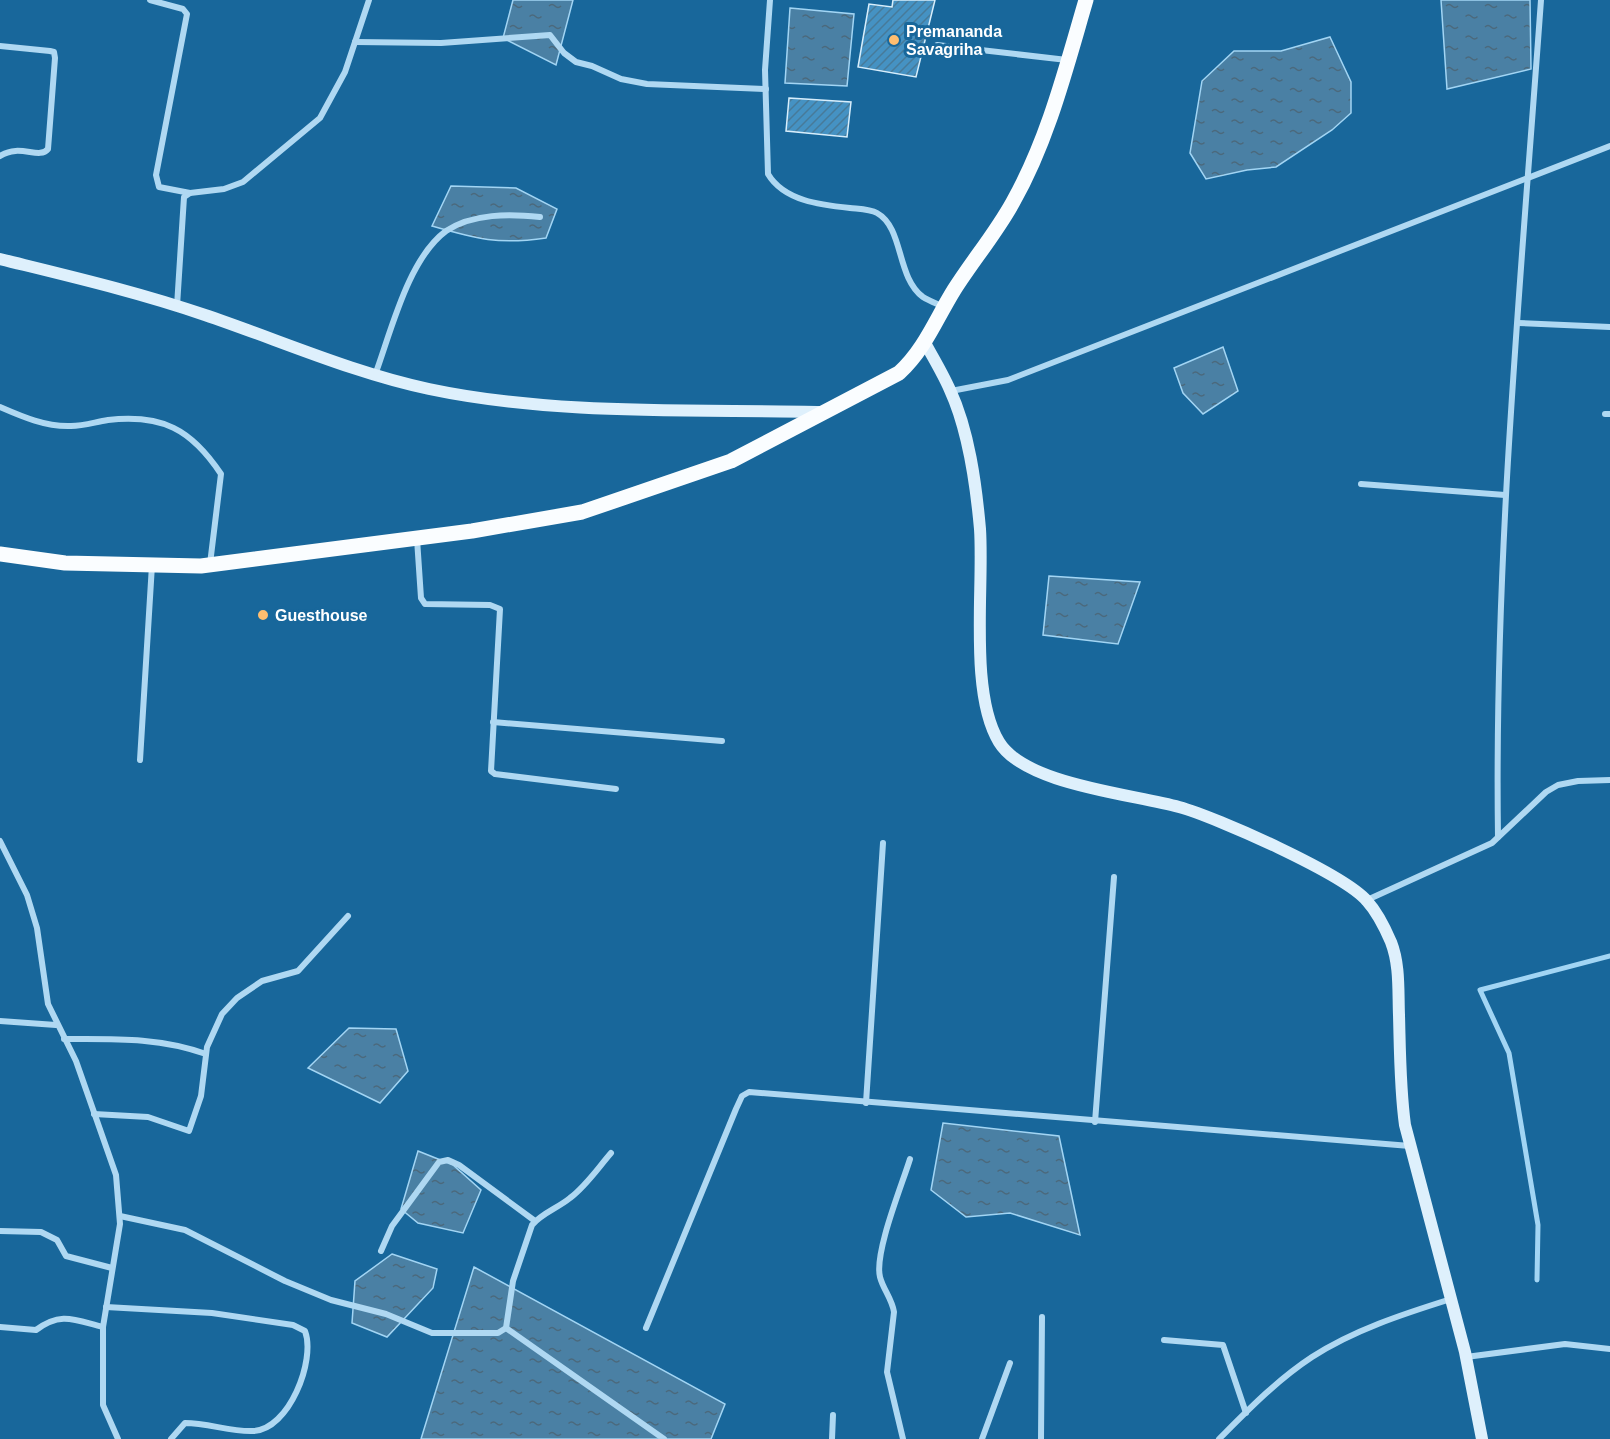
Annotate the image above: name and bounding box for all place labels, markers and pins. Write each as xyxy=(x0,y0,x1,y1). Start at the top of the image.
place label: Premananda Savagriha xyxy=(906,23,1002,58)
marker: Premananda Savagriha xyxy=(887,33,901,47)
place label: Guesthouse xyxy=(275,607,368,624)
marker: Guesthouse xyxy=(256,608,270,622)

